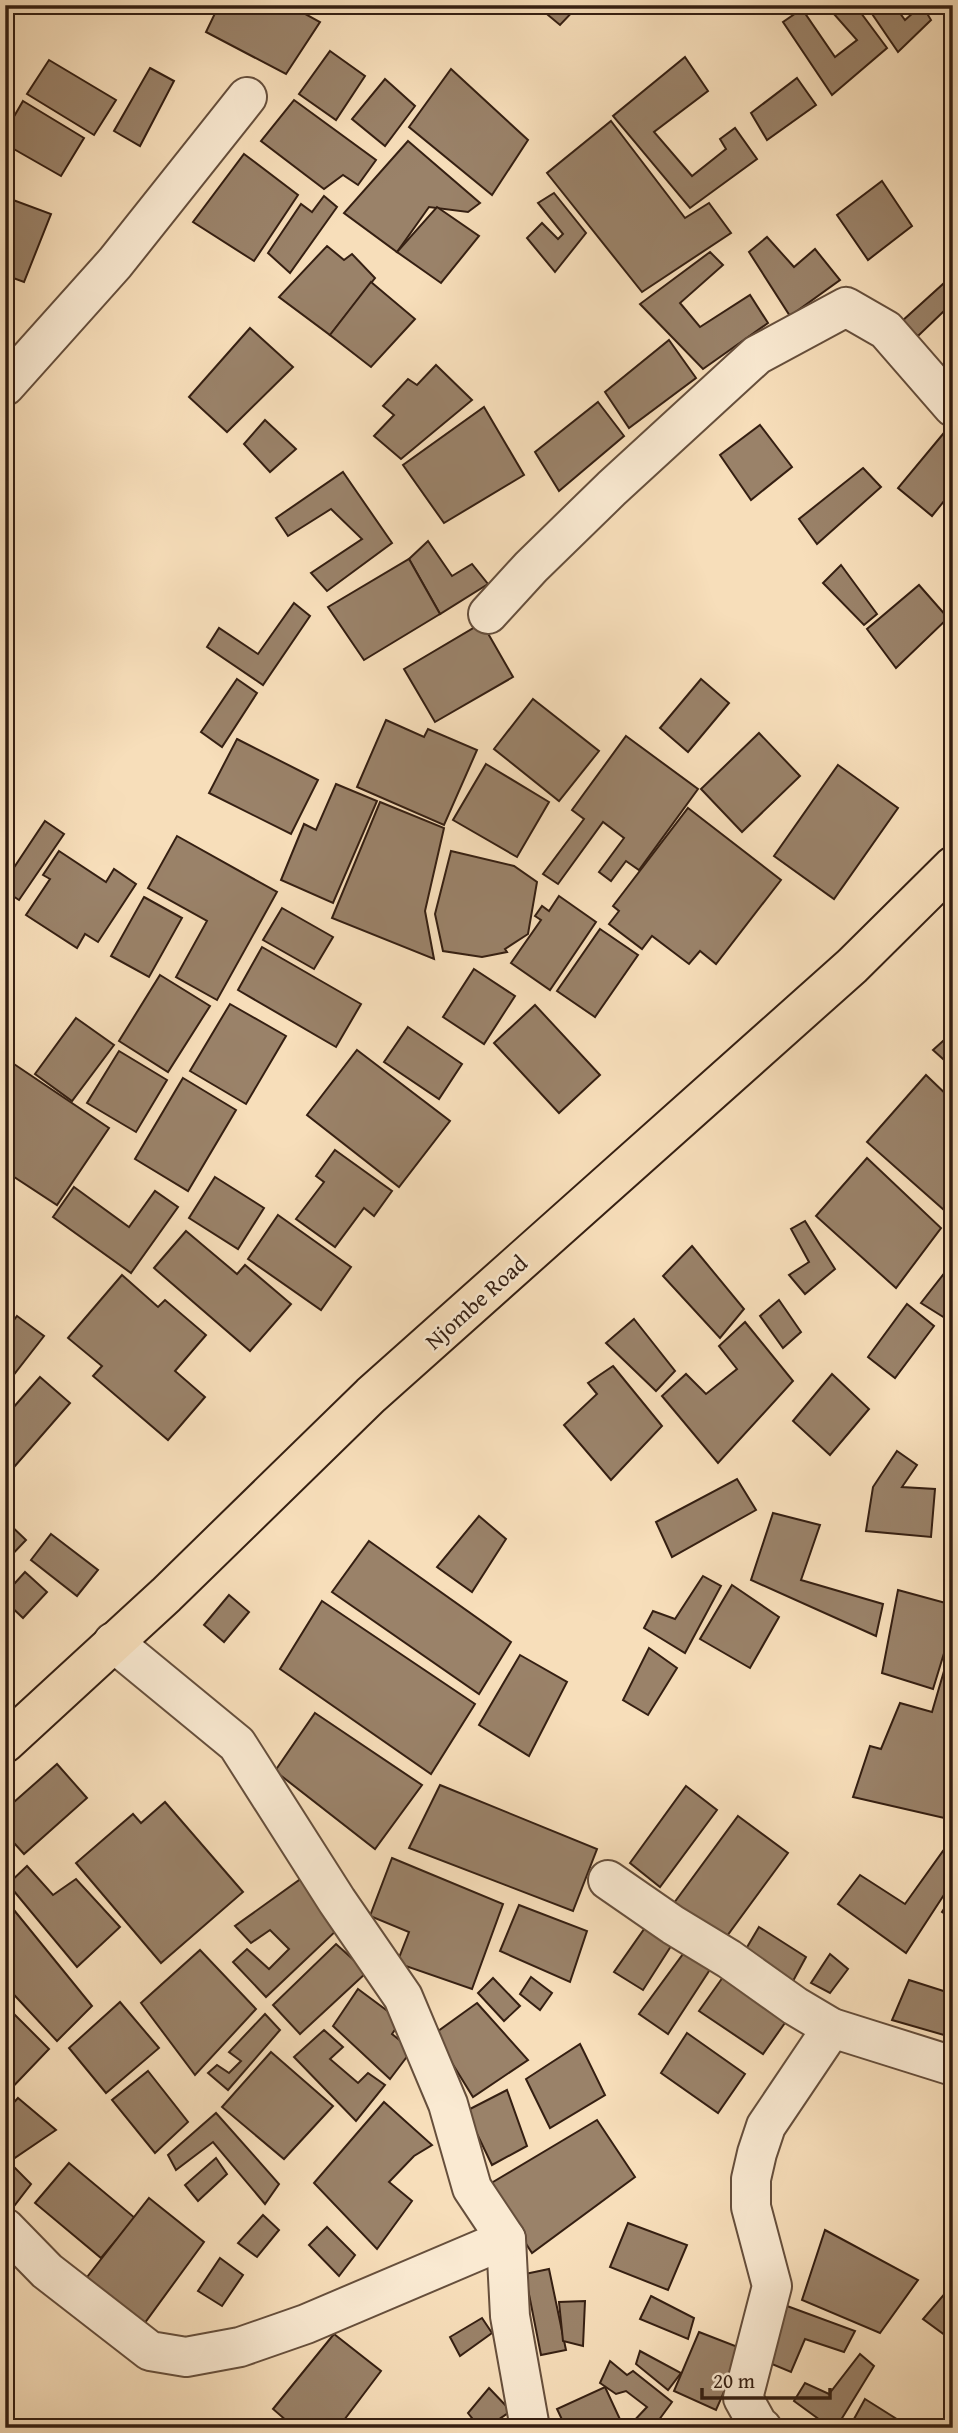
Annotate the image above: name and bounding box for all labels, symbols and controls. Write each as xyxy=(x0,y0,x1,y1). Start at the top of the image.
street label: Njombe Road xyxy=(417,1246,535,1357)
scale bar xyxy=(702,2356,830,2400)
text: 20 m xyxy=(713,2365,755,2396)

